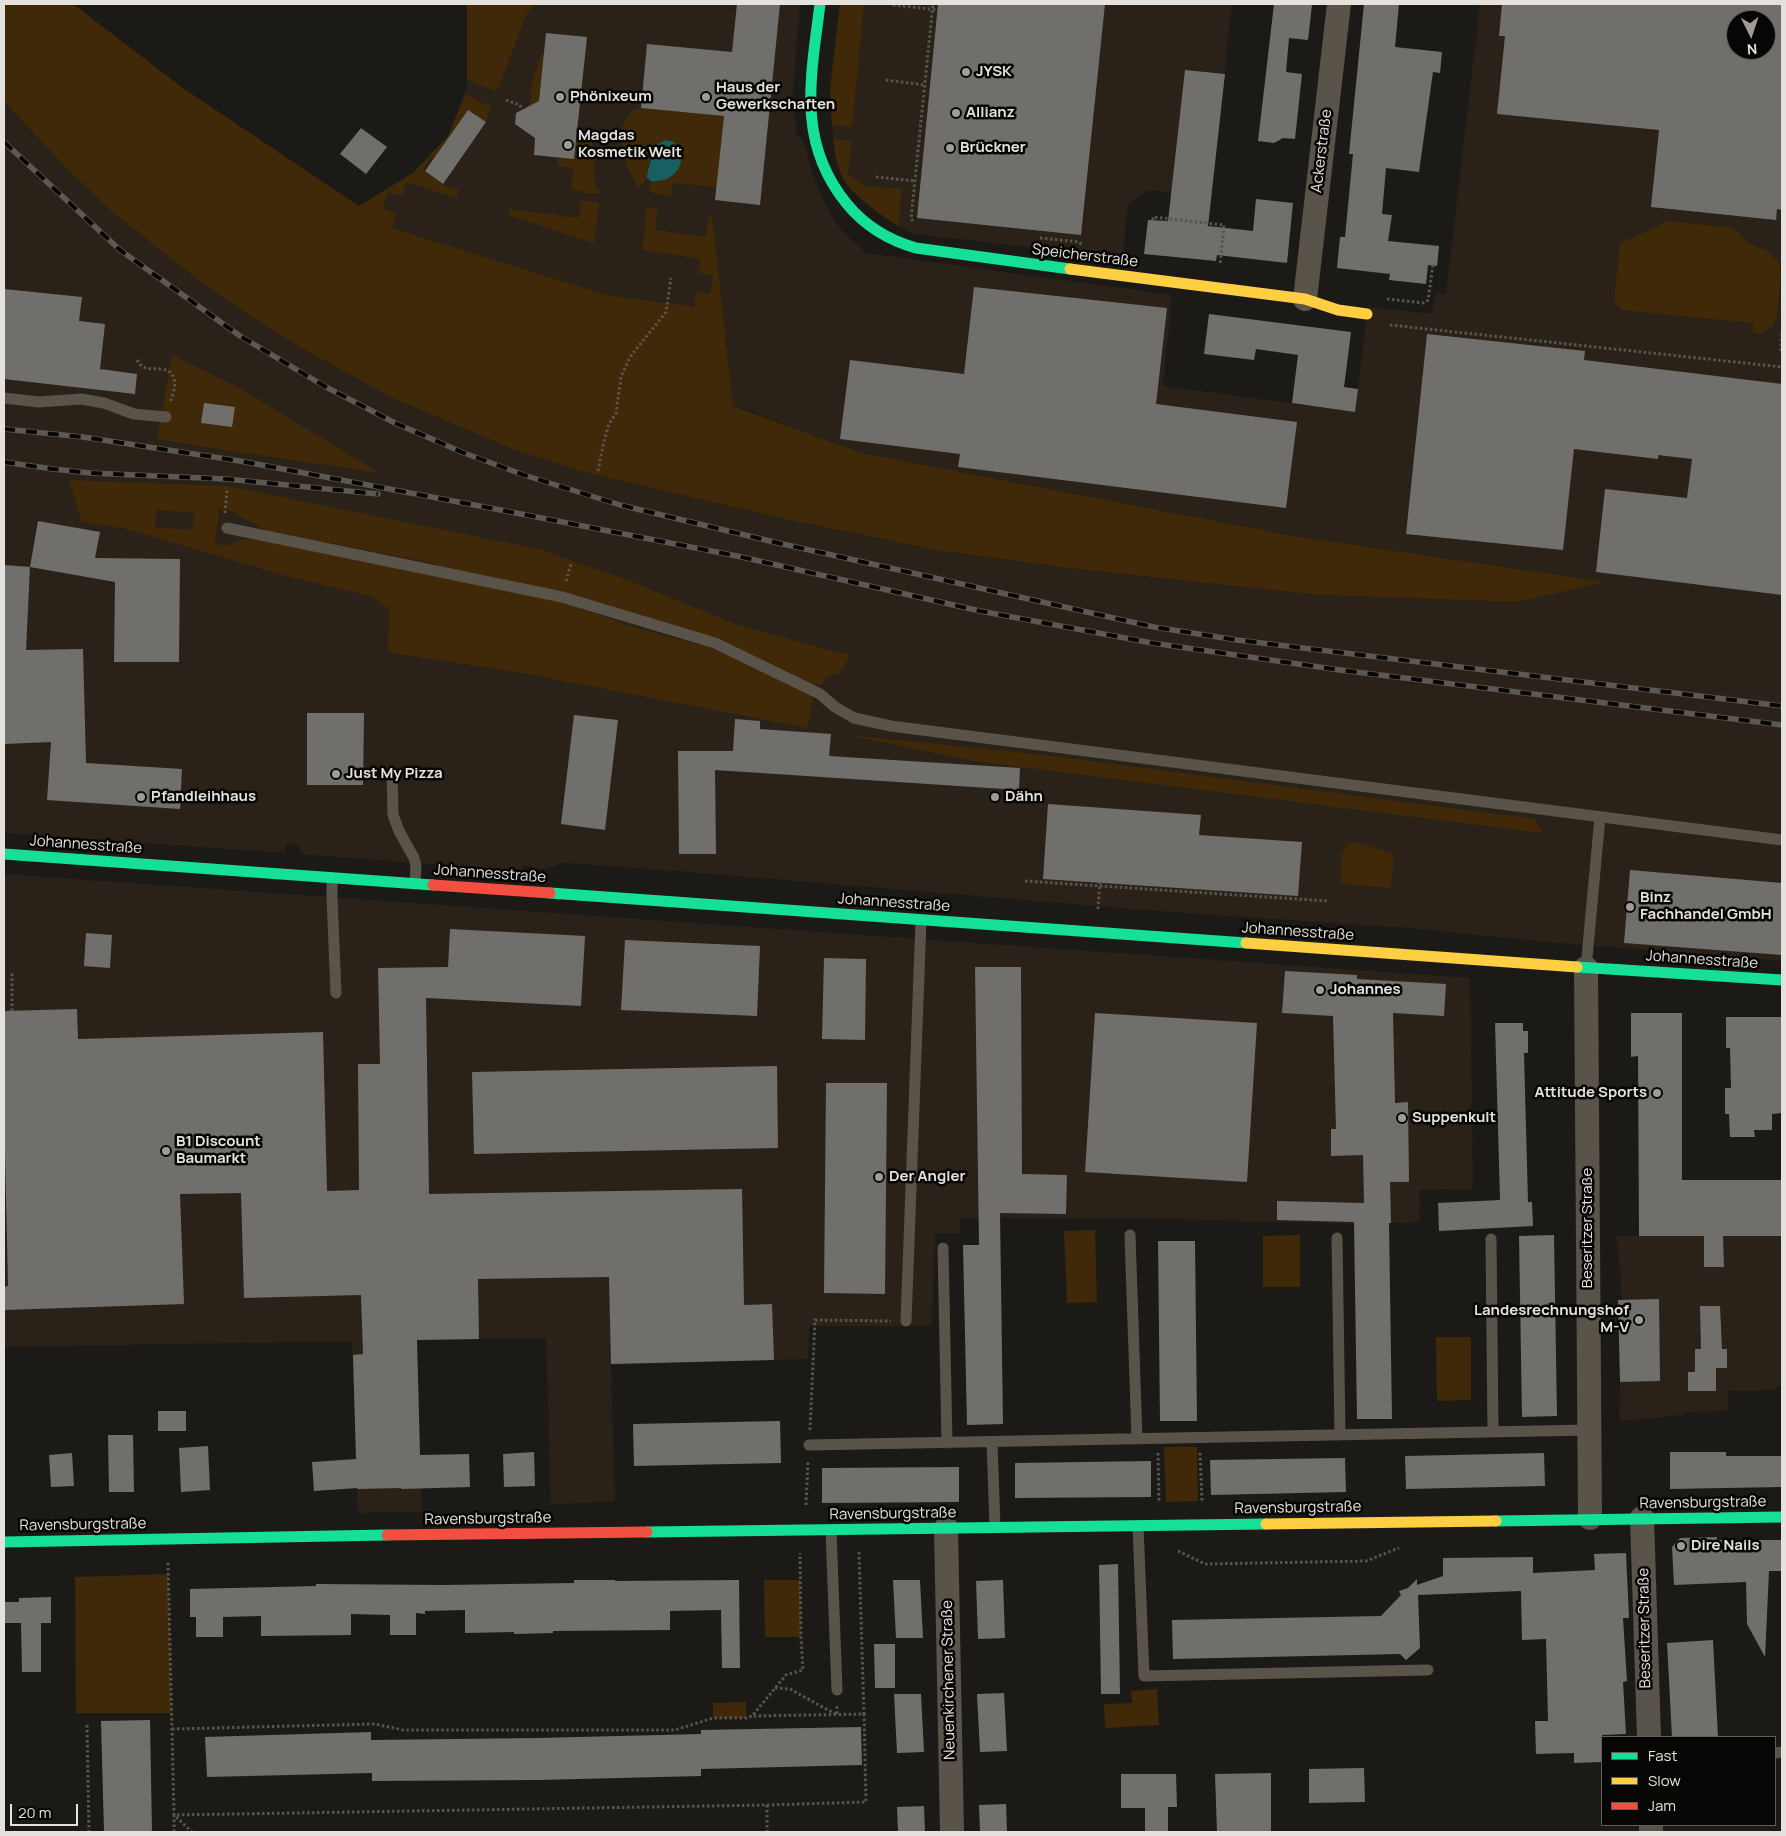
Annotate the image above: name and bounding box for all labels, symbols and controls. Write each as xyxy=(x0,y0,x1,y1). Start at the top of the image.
north arrow xyxy=(1726,10,1776,60)
text: N xyxy=(1746,40,1758,59)
place label: JYSK xyxy=(976,63,1012,81)
marker: JYSK xyxy=(960,66,972,78)
place label: Haus der Gewerkschaften xyxy=(716,79,835,114)
place label: Phönixeum xyxy=(570,88,652,106)
marker: Phönixeum xyxy=(554,91,566,103)
marker: Haus der Gewerkschaften xyxy=(700,91,712,103)
place label: Allianz xyxy=(966,104,1015,122)
marker: Allianz xyxy=(950,107,962,119)
street label: Ackerstraße xyxy=(1308,108,1336,194)
place label: Magdas Kosmetik Welt xyxy=(578,127,682,162)
marker: Magdas Kosmetik Welt xyxy=(562,139,574,151)
place label: Brückner xyxy=(960,139,1026,157)
marker: Brückner xyxy=(944,142,956,154)
street label: Speicherstraße xyxy=(1031,241,1139,271)
place label: Just My Pizza xyxy=(346,765,443,783)
marker: Just My Pizza xyxy=(330,768,342,780)
place label: Pfandleihhaus xyxy=(151,788,256,806)
place label: Dähn xyxy=(1005,788,1043,806)
marker: Pfandleihhaus xyxy=(135,791,147,803)
marker: Dähn xyxy=(989,791,1001,803)
street label: Johannesstraße xyxy=(29,832,143,858)
street label: Johannesstraße xyxy=(433,861,547,887)
place label: Binz Fachhandel GmbH xyxy=(1640,889,1772,924)
street label: Johannesstraße xyxy=(837,890,951,916)
marker: Binz Fachhandel GmbH xyxy=(1624,901,1636,913)
street label: Johannesstraße xyxy=(1241,919,1355,945)
street label: Johannesstraße xyxy=(1645,947,1759,973)
place label: Johannes xyxy=(1330,981,1401,999)
marker: Johannes xyxy=(1314,984,1326,996)
place label: Attitude Sports xyxy=(1535,1084,1647,1102)
marker: Attitude Sports xyxy=(1651,1087,1663,1099)
place label: Suppenkult xyxy=(1412,1109,1496,1127)
marker: Suppenkult xyxy=(1396,1112,1408,1124)
place label: B1 Discount Baumarkt xyxy=(176,1133,261,1168)
marker: B1 Discount Baumarkt xyxy=(160,1145,172,1157)
place label: Der Angler xyxy=(889,1168,965,1186)
street label: Beseritzer Straße xyxy=(1579,1168,1597,1288)
marker: Der Angler xyxy=(873,1171,885,1183)
place label: Landesrechnungshof M-V xyxy=(1474,1302,1629,1337)
marker: Landesrechnungshof M-V xyxy=(1633,1314,1645,1326)
street label: Ravensburgstraße xyxy=(1639,1493,1767,1513)
street label: Ravensburgstraße xyxy=(1234,1498,1362,1518)
street label: Ravensburgstraße xyxy=(829,1504,957,1524)
street label: Ravensburgstraße xyxy=(424,1509,552,1529)
street label: Ravensburgstraße xyxy=(19,1515,147,1535)
place label: Dire Nails xyxy=(1691,1537,1760,1555)
marker: Dire Nails xyxy=(1675,1540,1687,1552)
street label: Beseritzer Straße xyxy=(1635,1568,1655,1688)
street label: Neuenkirchener Straße xyxy=(939,1600,959,1760)
legend xyxy=(1601,1736,1776,1826)
text: Fast xyxy=(1648,1745,1677,1766)
text: Slow xyxy=(1648,1770,1681,1791)
scale bar xyxy=(12,1794,80,1826)
text: Jam xyxy=(1648,1795,1676,1816)
text: 20 m xyxy=(18,1802,51,1823)

